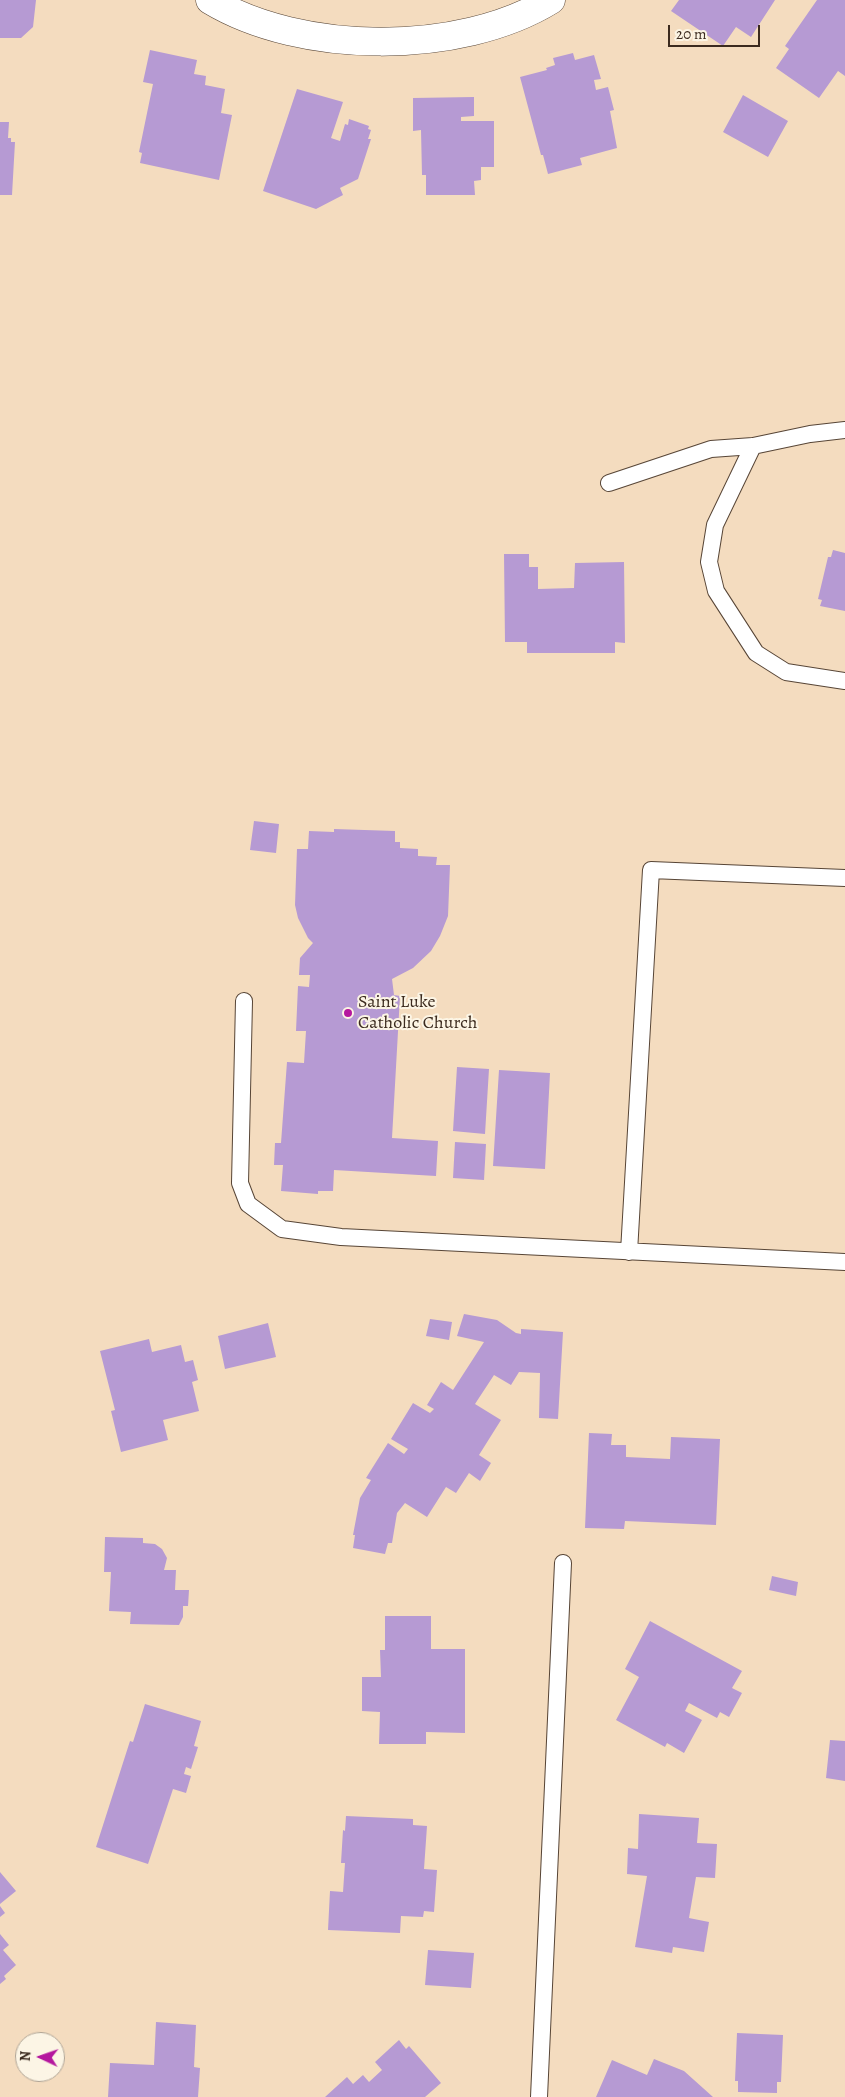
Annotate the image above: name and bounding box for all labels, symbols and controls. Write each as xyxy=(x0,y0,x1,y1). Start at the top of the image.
scale bar xyxy=(670,15,762,47)
text: 20 m xyxy=(676,24,707,44)
place label: Saint Luke Catholic Church xyxy=(358,992,477,1034)
marker: Saint Luke Catholic Church xyxy=(342,1007,354,1019)
north arrow xyxy=(15,2032,65,2082)
text: N xyxy=(16,2051,35,2062)

